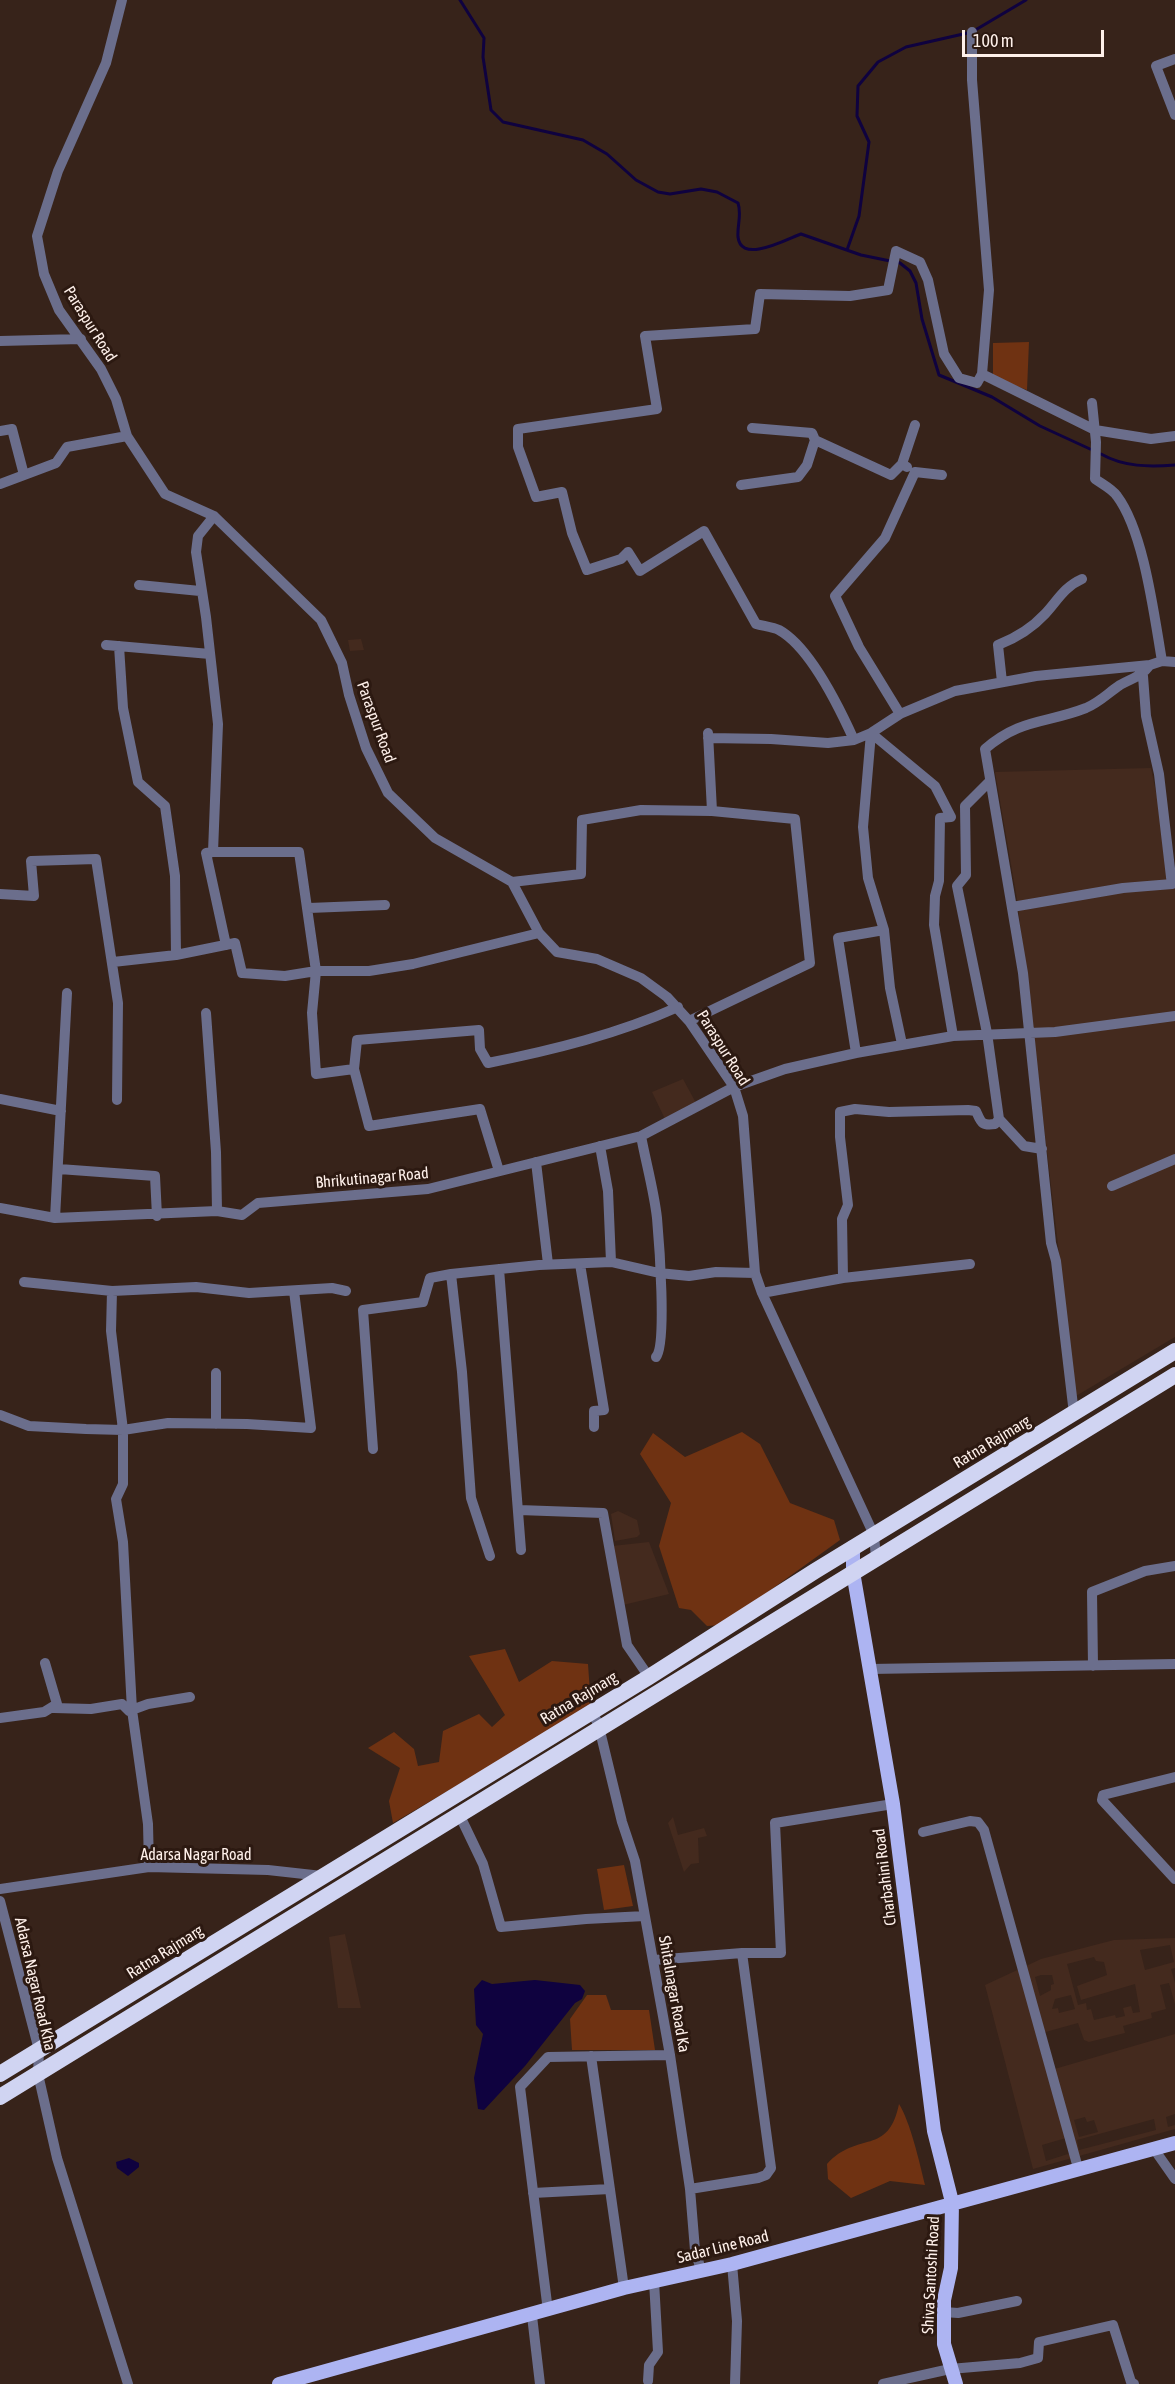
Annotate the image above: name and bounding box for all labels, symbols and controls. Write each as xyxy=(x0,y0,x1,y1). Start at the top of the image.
scale bar xyxy=(965,18,1108,56)
text: 100 m xyxy=(973,30,1014,51)
street label: Paraspur Road xyxy=(59,283,121,365)
street label: Paraspur Road xyxy=(352,679,400,765)
street label: Paraspur Road xyxy=(692,1007,754,1089)
street label: Bhrikutinagar Road xyxy=(315,1163,429,1193)
street label: Ratna Rajmarg xyxy=(950,1411,1034,1473)
street label: Ratna Rajmarg xyxy=(537,1667,621,1729)
street label: Charbahini Road xyxy=(870,1827,900,1927)
street label: Adarsa Nagar Road xyxy=(140,1845,252,1865)
street label: Adarsa Nagar Road Kha xyxy=(10,1915,60,2053)
street label: Ratna Rajmarg xyxy=(123,1921,207,1983)
street label: Shitalnagar Road Ka xyxy=(654,1934,694,2054)
street label: Shiva Santoshi Road xyxy=(918,2216,944,2334)
street label: Sadar Line Road xyxy=(675,2226,771,2268)

